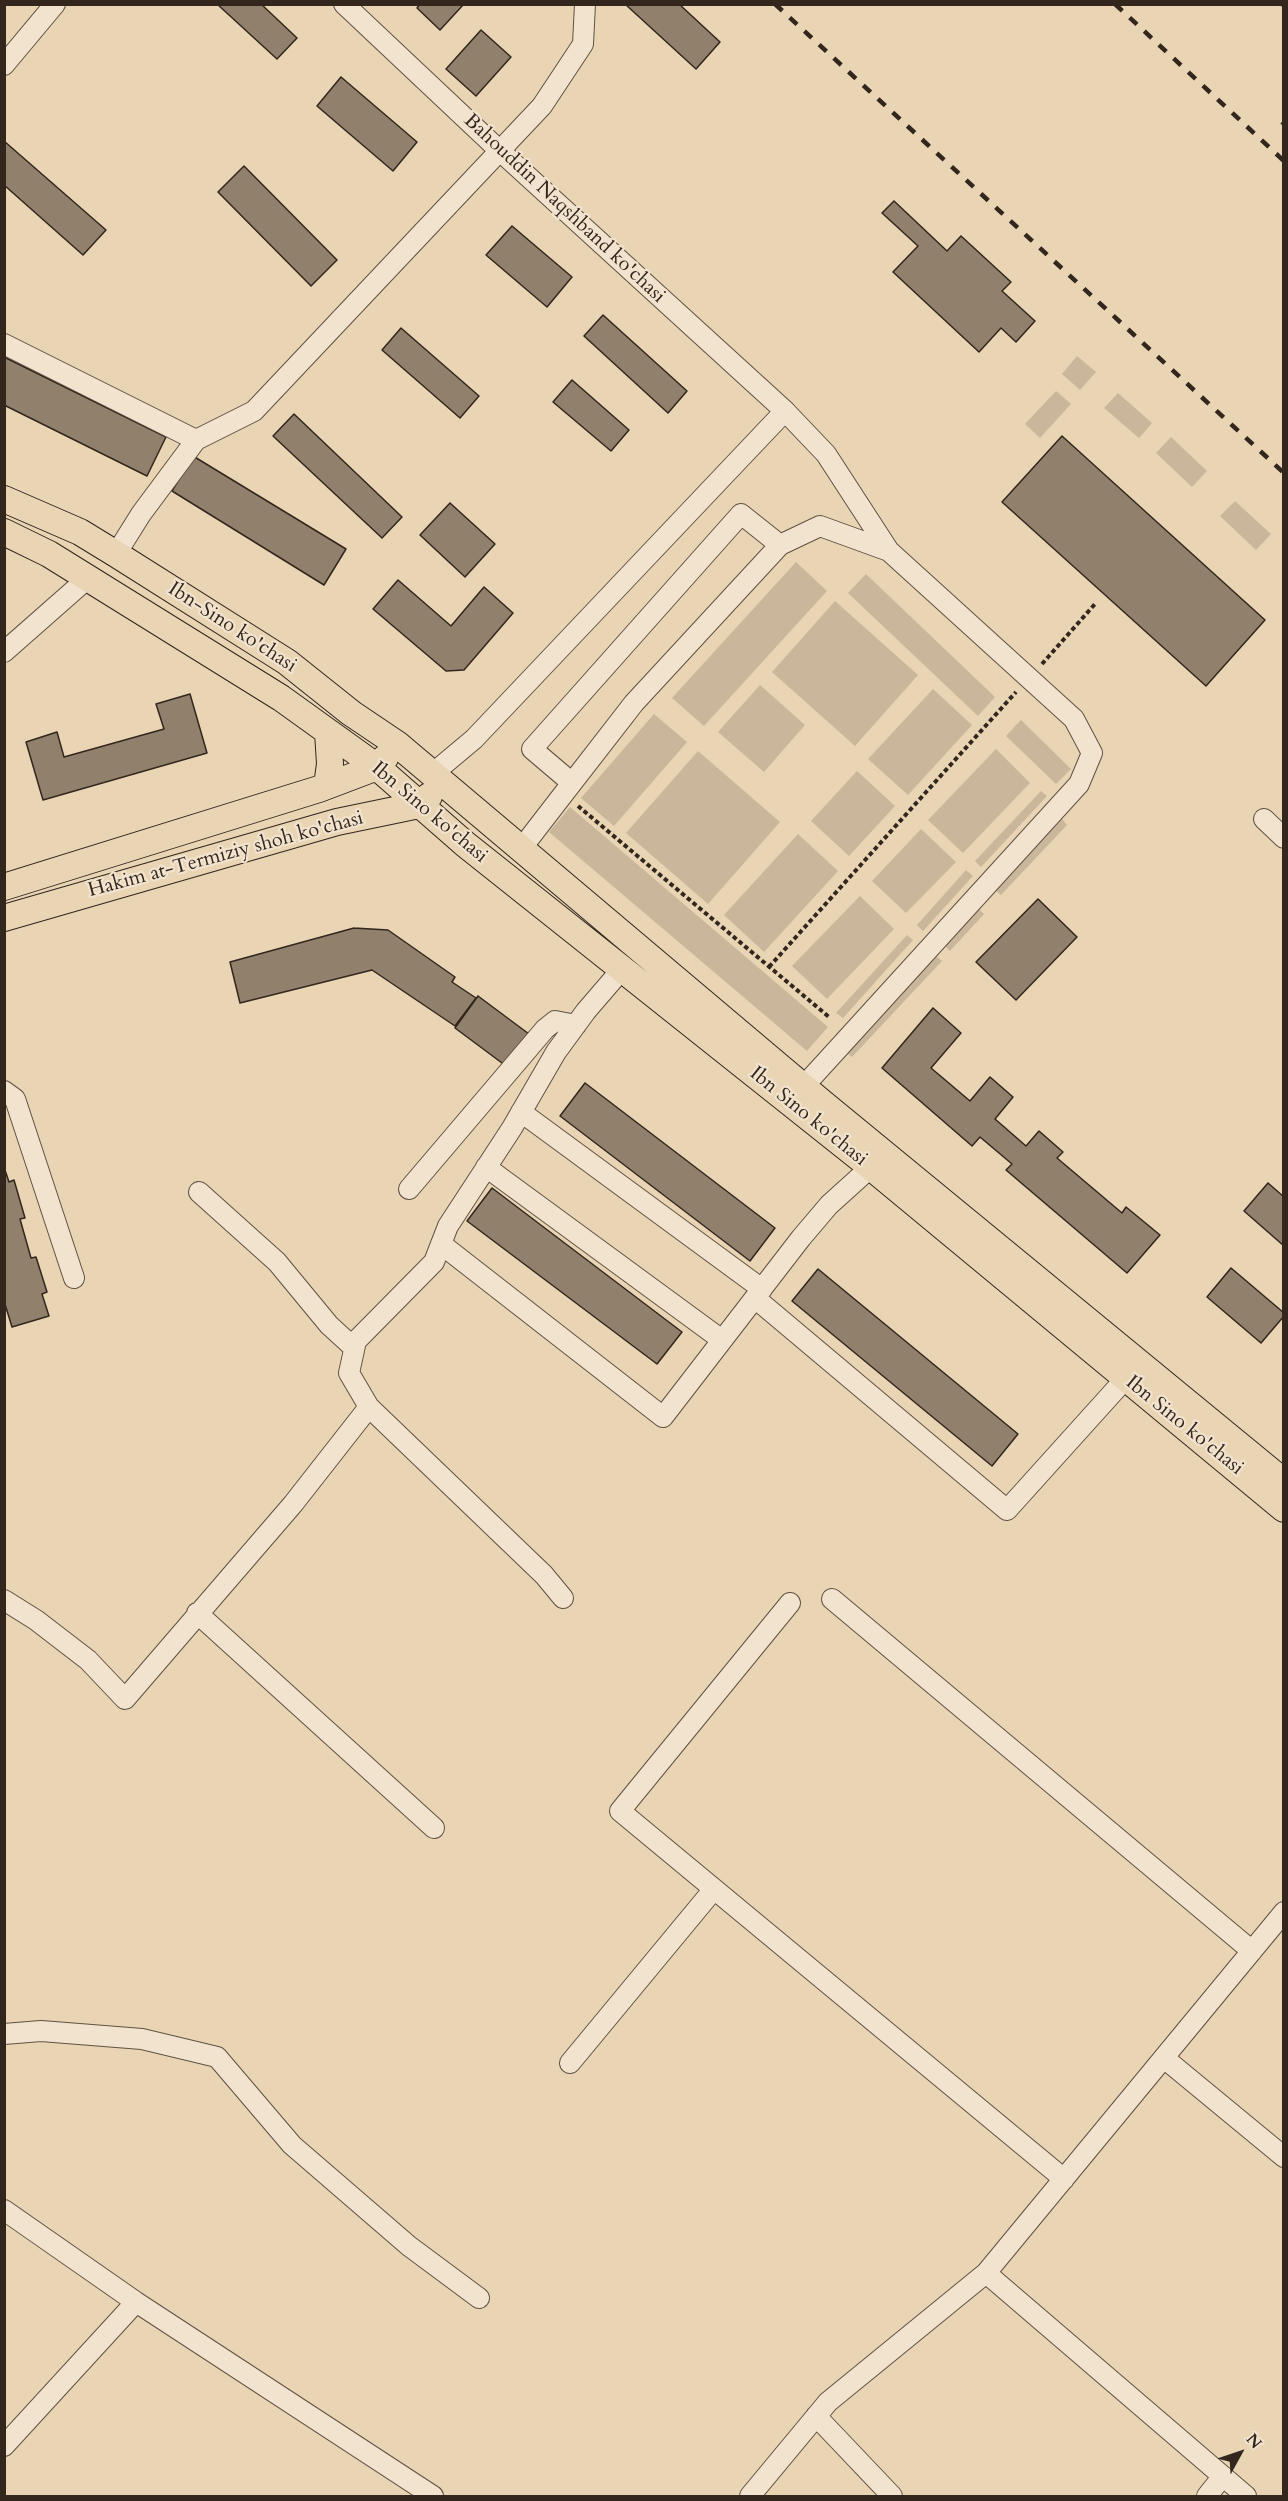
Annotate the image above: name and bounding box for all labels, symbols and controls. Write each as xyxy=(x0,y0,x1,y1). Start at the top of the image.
street label: Bahouddin Naqshband ko'chasi xyxy=(458,109,670,309)
street label: Ibn-Sino ko'chasi xyxy=(163,578,301,678)
street label: Ibn Sino ko'chasi xyxy=(366,757,492,869)
street label: Hakim at-Termiziy shoh ko'chasi xyxy=(86,807,366,903)
street label: Ibn Sino ko'chasi xyxy=(744,1062,872,1172)
street label: Ibn Sino ko'chasi xyxy=(1120,1371,1248,1481)
north arrow xyxy=(1210,2423,1270,2483)
text: N xyxy=(1241,2429,1267,2454)

